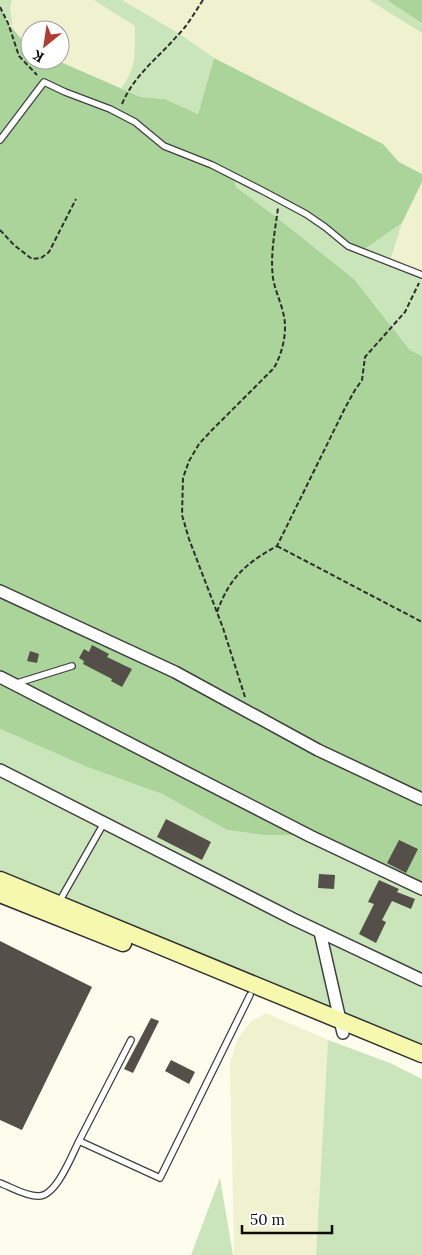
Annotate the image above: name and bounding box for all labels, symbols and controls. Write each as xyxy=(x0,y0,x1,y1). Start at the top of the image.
north arrow xyxy=(20,20,70,70)
text: K xyxy=(30,46,47,67)
scale bar xyxy=(242,1202,332,1234)
text: 50 m xyxy=(250,1210,285,1229)

